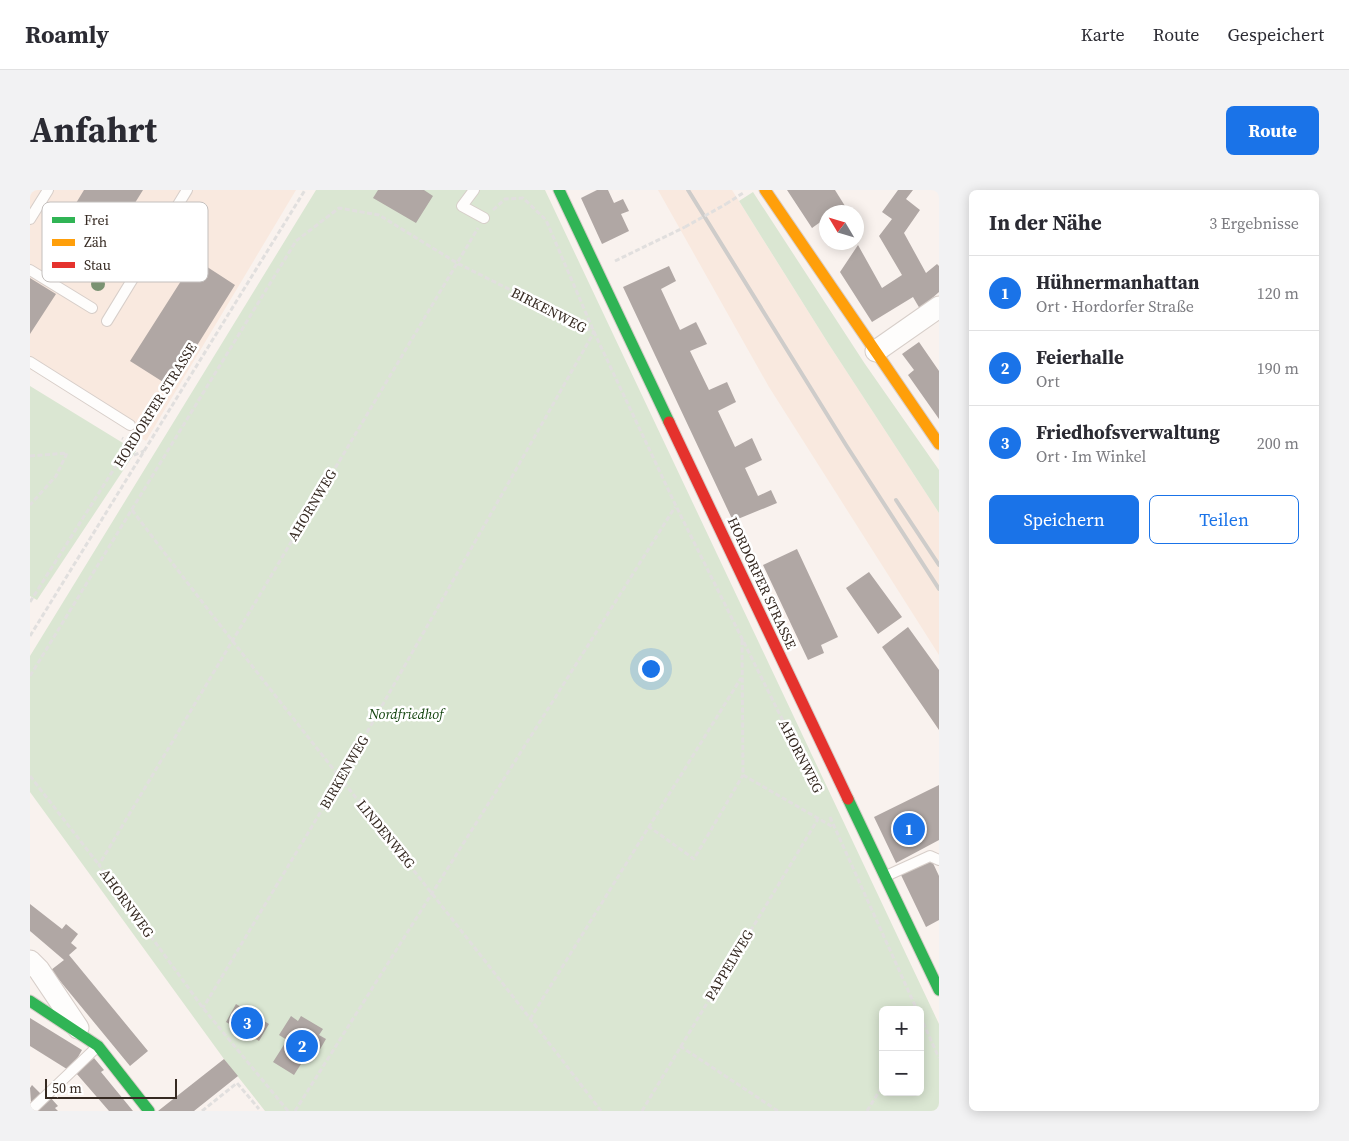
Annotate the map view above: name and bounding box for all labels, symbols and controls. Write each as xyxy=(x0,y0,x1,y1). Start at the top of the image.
text: Roamly xyxy=(25,18,109,51)
text: Karte xyxy=(1081,22,1125,47)
text: Route xyxy=(1153,22,1199,47)
text: Gespeichert xyxy=(1227,22,1324,47)
text: Anfahrt xyxy=(30,106,157,154)
button: Route xyxy=(1226,106,1319,155)
legend xyxy=(42,202,208,282)
north arrow xyxy=(819,205,864,250)
text: In der Nähe xyxy=(989,208,1102,237)
text: Frei xyxy=(84,210,109,230)
text: 3 Ergebnisse xyxy=(1209,212,1299,234)
text: Zäh xyxy=(84,232,107,252)
text: Stau xyxy=(84,255,111,275)
text: Hühnermanhattan xyxy=(1036,269,1199,295)
street label: BIRKENWEG xyxy=(508,282,591,338)
text: 1 xyxy=(1001,282,1009,304)
text: 120 m xyxy=(1257,282,1299,304)
text: Ort · Hordorfer Straße xyxy=(1036,295,1194,317)
street label: HORDORFER STRASSE xyxy=(109,339,201,471)
text: Feierhalle xyxy=(1036,344,1124,370)
text: 2 xyxy=(1001,357,1009,379)
text: 190 m xyxy=(1257,357,1299,379)
text: Ort xyxy=(1036,370,1060,392)
text: Friedhofsverwaltung xyxy=(1036,419,1220,445)
text: 3 xyxy=(1001,432,1009,454)
text: 200 m xyxy=(1257,432,1299,454)
text: Ort · Im Winkel xyxy=(1036,445,1146,467)
street label: AHORNWEG xyxy=(283,465,341,545)
button: Speichern xyxy=(989,495,1139,544)
button: Teilen xyxy=(1149,495,1299,544)
street label: HORDORFER STRASSE xyxy=(723,514,801,652)
your location xyxy=(638,656,664,682)
park label: Nordfriedhof xyxy=(368,704,446,724)
street label: AHORNWEG xyxy=(774,716,828,797)
street label: BIRKENWEG xyxy=(315,731,373,813)
street label: LINDENWEG xyxy=(352,795,420,873)
pin: 1 xyxy=(893,810,925,848)
street label: AHORNWEG xyxy=(95,865,159,942)
street label: PAPPELWEG xyxy=(700,925,758,1004)
pin: 3 xyxy=(231,1004,263,1042)
map controls xyxy=(879,1006,924,1096)
button: + xyxy=(879,1006,924,1051)
pin: 2 xyxy=(286,1027,318,1065)
button: − xyxy=(879,1051,924,1096)
scale bar xyxy=(45,1076,178,1099)
text: 50 m xyxy=(52,1078,82,1098)

